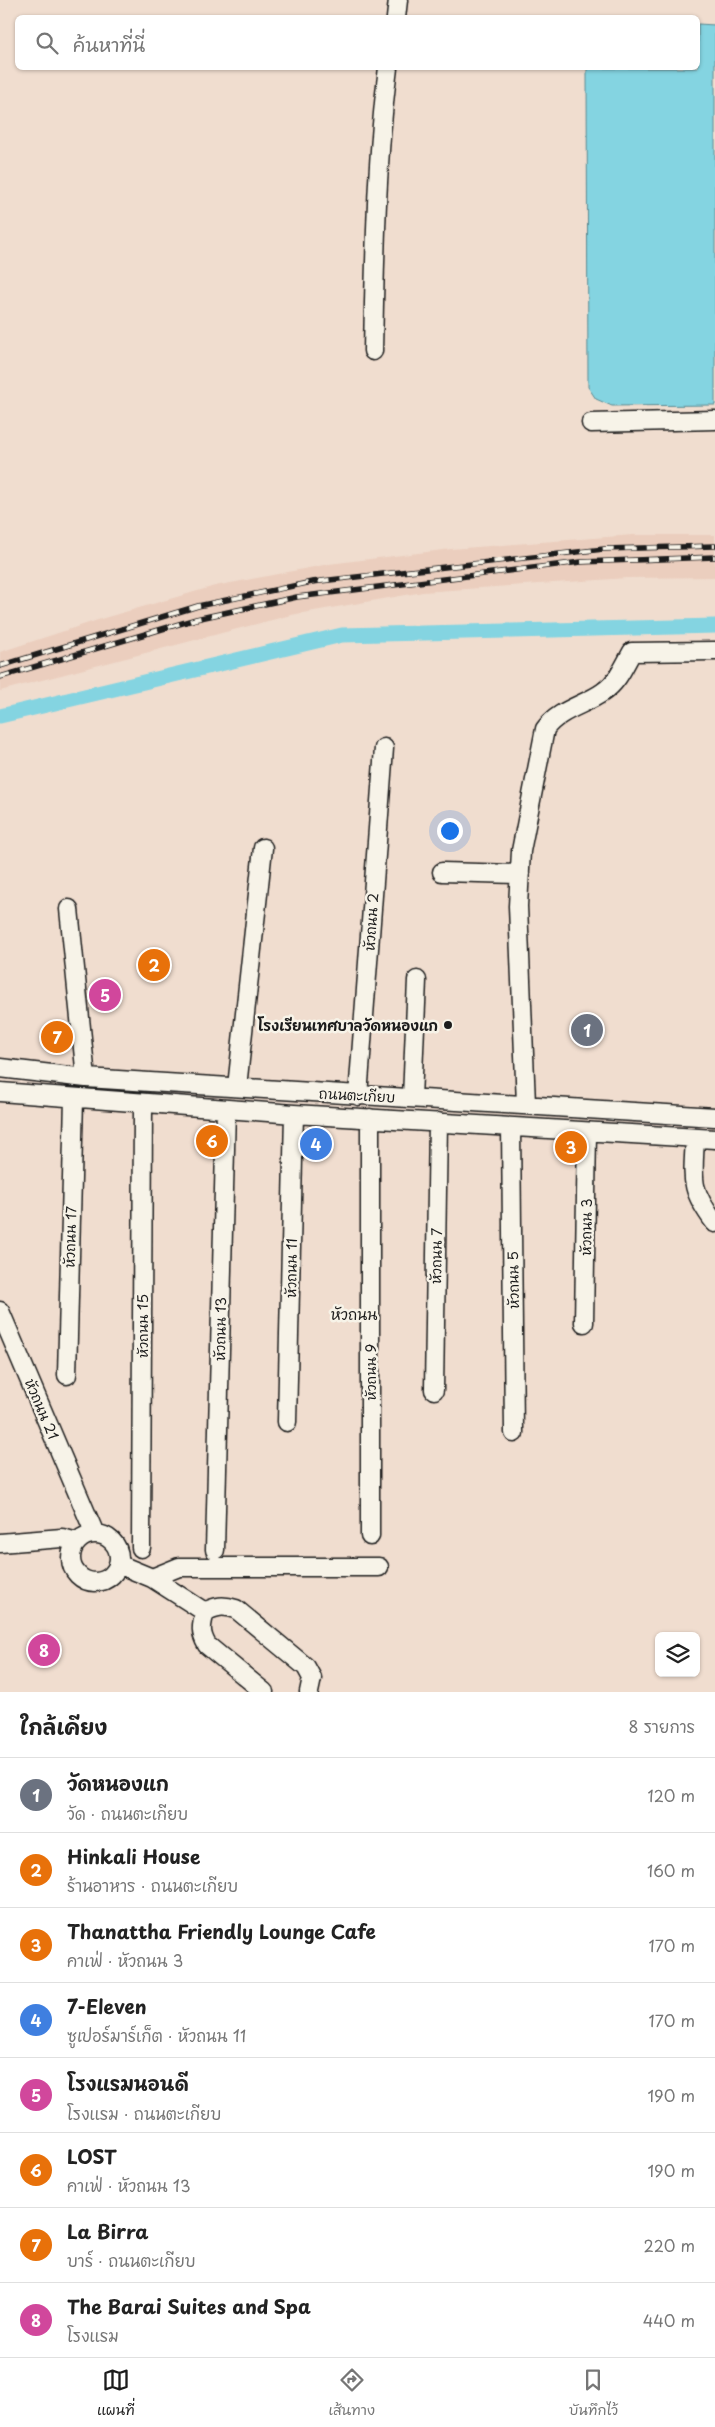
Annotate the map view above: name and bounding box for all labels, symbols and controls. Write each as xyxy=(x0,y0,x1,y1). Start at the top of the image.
search box xyxy=(15,15,700,70)
icon: search xyxy=(33,29,61,57)
text: ค้นหาที่นี่ xyxy=(73,30,145,58)
your location xyxy=(437,818,463,844)
street label: หัวถนน 2 xyxy=(359,892,384,952)
pin: 2 xyxy=(138,946,170,984)
pin: 5 xyxy=(89,976,121,1014)
pin: 1 xyxy=(571,1011,603,1049)
place label: โรงเรียนเทศบาลวัดหนองแก xyxy=(257,1015,438,1036)
pin: 7 xyxy=(41,1018,73,1056)
marker: โรงเรียนเทศบาลวัดหนองแก xyxy=(442,1019,454,1031)
street label: ถนนตะเกียบ xyxy=(318,1083,396,1107)
pin: 6 xyxy=(196,1122,228,1160)
pin: 4 xyxy=(300,1125,332,1163)
pin: 3 xyxy=(555,1128,587,1166)
street label: หัวถนน 3 xyxy=(575,1198,597,1256)
street label: หัวถนน 17 xyxy=(58,1205,82,1268)
street label: หัวถนน 7 xyxy=(425,1228,447,1284)
street label: หัวถนน 11 xyxy=(280,1238,302,1298)
street label: หัวถนน 5 xyxy=(502,1251,524,1309)
street label: หัวถนน 15 xyxy=(132,1294,153,1358)
street label: หัวถนน 13 xyxy=(209,1297,231,1361)
district label: หัวถนน xyxy=(331,1302,377,1325)
street label: หัวถนน 9 xyxy=(360,1343,381,1400)
street label: หัวถนน 21 xyxy=(20,1375,64,1443)
pin: 8 xyxy=(28,1631,60,1669)
map controls xyxy=(655,1632,700,1677)
button: layers xyxy=(655,1632,700,1677)
text: ใกล้เคียง xyxy=(20,1710,107,1742)
text: 8 รายการ xyxy=(628,1714,695,1738)
text: วัดหนองแก xyxy=(67,1769,169,1797)
text: 1 xyxy=(32,1783,40,1807)
text: 120 m xyxy=(648,1783,695,1807)
text: วัด · ถนนตะเกียบ xyxy=(67,1801,188,1825)
text: Hinkali House xyxy=(67,1842,200,1870)
text: 2 xyxy=(30,1858,42,1882)
text: 160 m xyxy=(647,1858,695,1882)
text: ร้านอาหาร · ถนนตะเกียบ xyxy=(67,1873,238,1897)
text: Thanattha Friendly Lounge Cafe xyxy=(67,1917,376,1945)
text: 3 xyxy=(31,1933,41,1957)
text: 170 m xyxy=(649,1933,695,1957)
text: คาเฟ่ · หัวถนน 3 xyxy=(67,1948,183,1972)
text: 7-Eleven xyxy=(67,1992,147,2020)
text: 4 xyxy=(31,2008,41,2032)
text: 170 m xyxy=(649,2008,695,2032)
text: ซูเปอร์มาร์เก็ต · หัวถนน 11 xyxy=(67,2023,246,2047)
text: โรงแรมนอนดี xyxy=(67,2069,189,2097)
text: 5 xyxy=(31,2083,41,2107)
text: 190 m xyxy=(647,2083,695,2107)
text: โรงแรม · ถนนตะเกียบ xyxy=(67,2101,221,2125)
text: LOST xyxy=(67,2142,117,2170)
text: 6 xyxy=(30,2158,42,2182)
text: 190 m xyxy=(647,2158,695,2182)
text: คาเฟ่ · หัวถนน 13 xyxy=(67,2173,191,2197)
text: La Birra xyxy=(67,2217,148,2245)
text: 7 xyxy=(31,2233,41,2257)
text: 220 m xyxy=(644,2233,695,2257)
text: บาร์ · ถนนตะเกียบ xyxy=(67,2248,196,2272)
text: The Barai Suites and Spa xyxy=(67,2292,311,2320)
text: 8 xyxy=(31,2308,41,2332)
text: 440 m xyxy=(643,2308,695,2332)
text: โรงแรม xyxy=(67,2323,119,2347)
tab: แผนที่ xyxy=(97,2366,135,2420)
tab: เส้นทาง xyxy=(329,2366,375,2420)
tab: บันทึกไว้ xyxy=(569,2366,618,2420)

